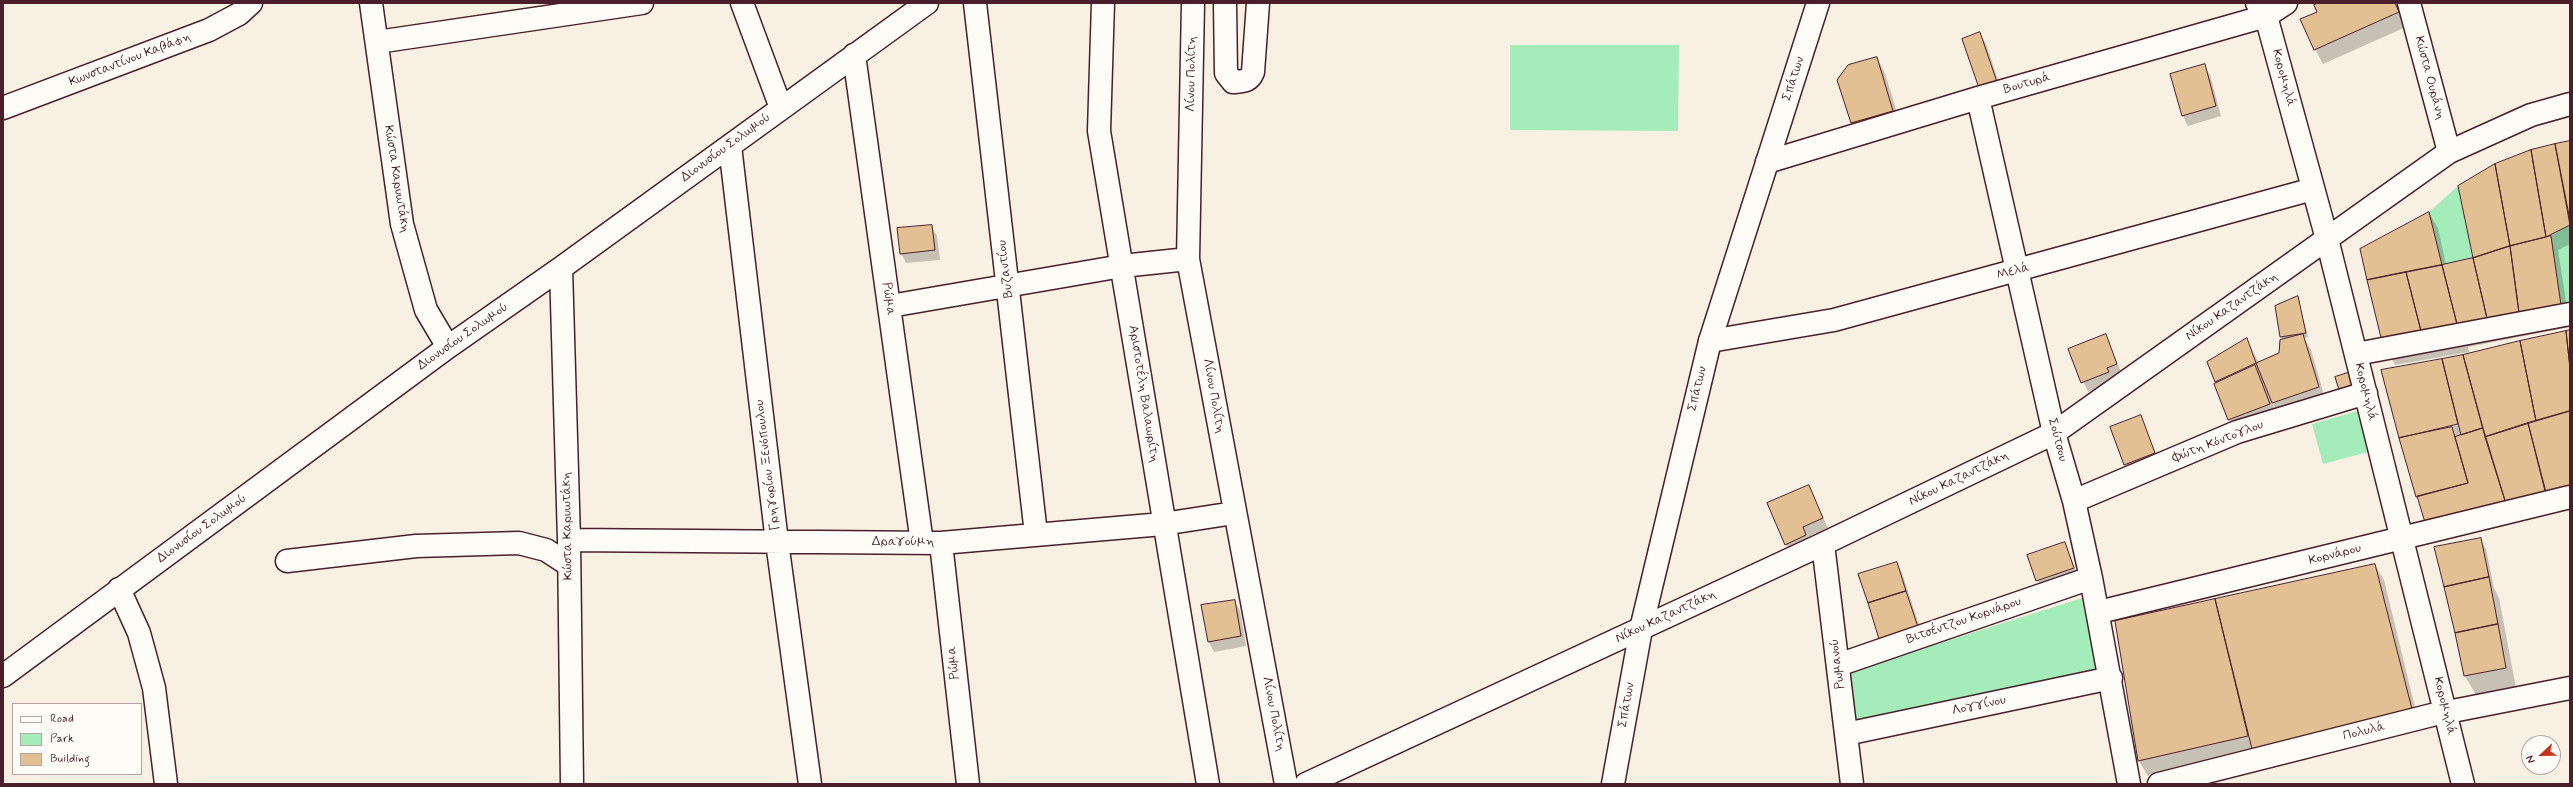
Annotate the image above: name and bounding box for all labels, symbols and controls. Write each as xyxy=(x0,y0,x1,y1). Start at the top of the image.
street label: Κωνσταντίνου Καβάφη xyxy=(67,30,193,90)
street label: Κώστα Ουράνη xyxy=(2410,34,2448,122)
street label: Λίνου Πολίτη xyxy=(1184,36,1200,112)
street label: Κορομηλά xyxy=(2268,47,2298,109)
street label: Σπάτων xyxy=(1780,55,1808,103)
street label: Βουτυρά xyxy=(2002,70,2052,98)
street label: Διονυσίου Σολωμού xyxy=(678,110,774,186)
street label: Κώστα Καρυωτάκη xyxy=(380,124,412,234)
street label: Βυζαντίου xyxy=(995,239,1017,299)
street label: Μελά xyxy=(1995,260,2031,284)
street label: Νίκου Καζαντζάκη xyxy=(2183,269,2281,345)
street label: Ρώμα xyxy=(878,281,898,317)
street label: Διονυσίου Σολωμού xyxy=(415,300,511,374)
street label: Αριστοτέλη Βαλαωρίτη xyxy=(1124,324,1162,464)
street label: Λίνου Πολίτη xyxy=(1199,357,1227,435)
street label: Κορομηλά xyxy=(2350,361,2380,423)
street label: Σπάτων xyxy=(1685,365,1711,413)
street label: Γρηγορίου Ξενόπουλου xyxy=(752,399,784,531)
street label: Σούτσου xyxy=(2044,417,2070,463)
street label: Φώτη Κόντογλου xyxy=(2170,417,2266,467)
street label: Νίκου Καζαντζάκη xyxy=(1907,448,2011,510)
street label: Κώστα Καρυωτάκη xyxy=(559,472,577,580)
street label: Διονυσίου Σολωμού xyxy=(154,491,250,567)
street label: Δραγούμη xyxy=(872,534,934,550)
street label: Κορνάρου xyxy=(2307,541,2363,569)
street label: Νίκου Καζαντζάκη xyxy=(1613,587,1719,647)
street label: Βιτσέντζου Κορνάρου xyxy=(1905,594,2023,648)
street label: Ρωμανού xyxy=(1827,638,1849,690)
street label: Ρώμα xyxy=(944,646,964,680)
street label: Λίνου Πολίτη xyxy=(1258,675,1288,753)
street label: Κορομηλά xyxy=(2429,675,2459,737)
street label: Σπάτων xyxy=(1615,681,1639,729)
street label: Λογγίνου xyxy=(1950,693,2008,719)
legend xyxy=(12,703,142,775)
text: Road xyxy=(50,711,74,727)
street label: Πολυλά xyxy=(2341,719,2387,745)
text: Park xyxy=(50,731,74,747)
north arrow xyxy=(2521,735,2561,775)
text: Building xyxy=(50,751,90,767)
text: N xyxy=(2523,753,2539,765)

